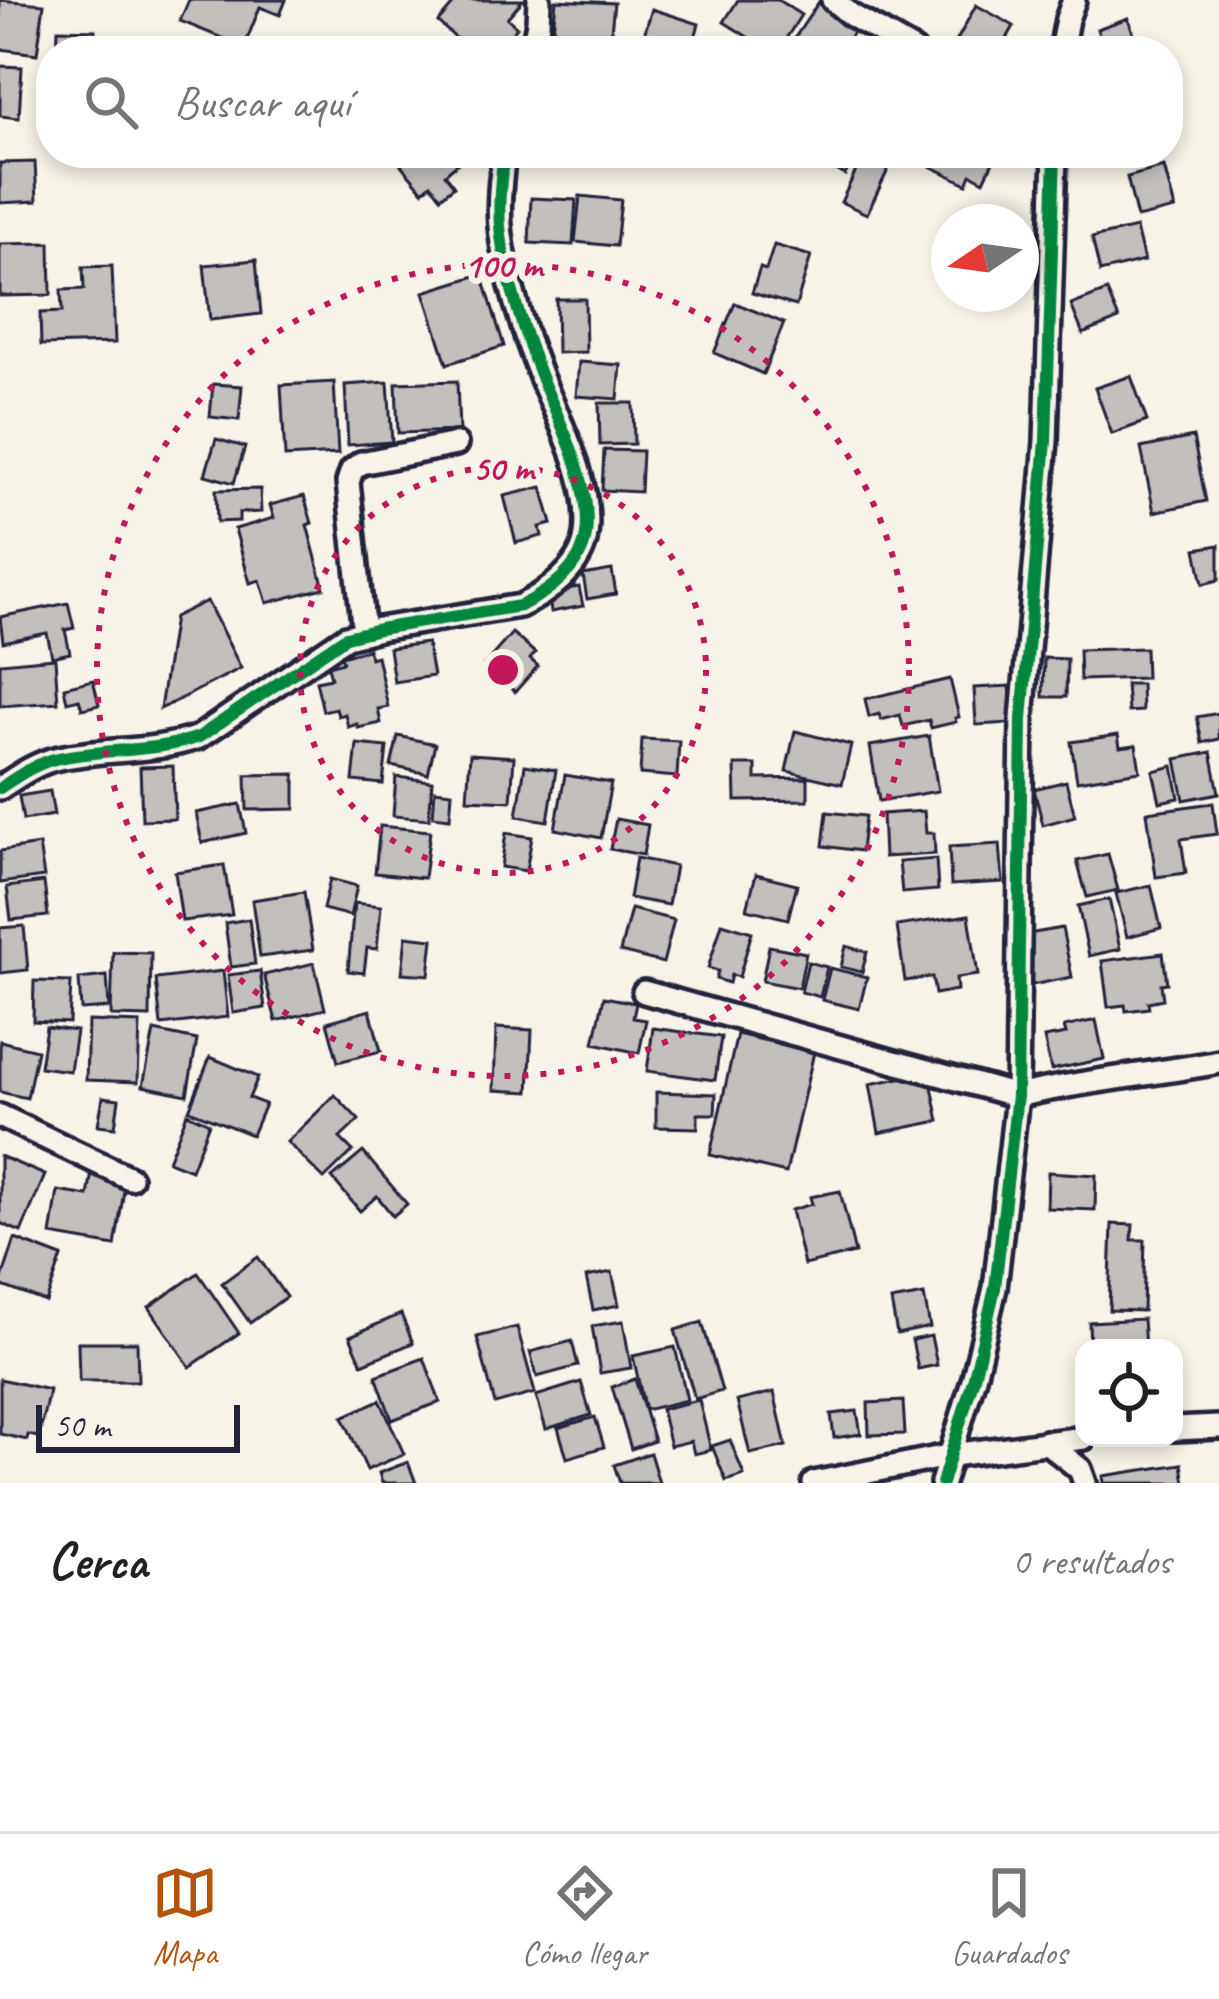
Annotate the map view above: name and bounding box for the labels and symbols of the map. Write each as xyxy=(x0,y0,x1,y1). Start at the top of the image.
north arrow xyxy=(931,204,1039,312)
text: 100 m xyxy=(464,242,545,288)
text: 50 m xyxy=(472,445,537,491)
centre of rings xyxy=(482,649,524,691)
scale bar xyxy=(36,1399,240,1452)

